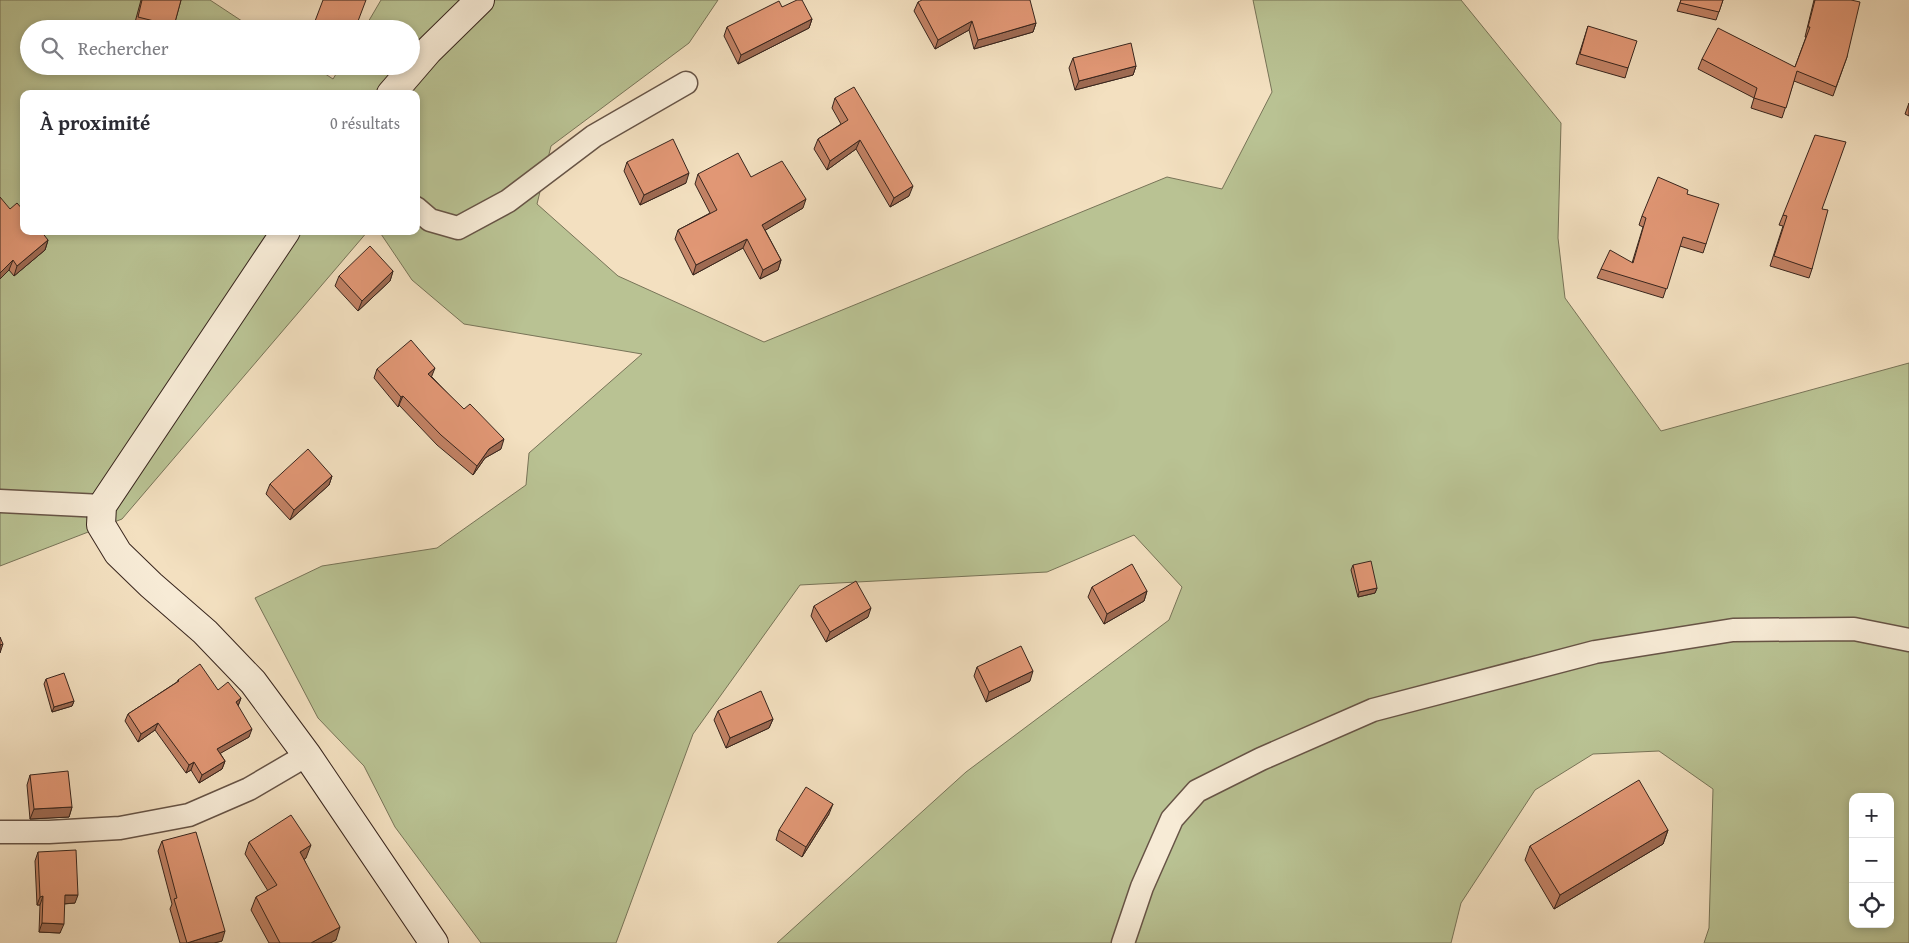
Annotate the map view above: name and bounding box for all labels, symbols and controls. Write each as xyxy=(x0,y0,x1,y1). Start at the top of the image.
search box xyxy=(20,20,420,75)
icon: search xyxy=(38,34,66,62)
text: Rechercher xyxy=(78,34,169,62)
text: À proximité xyxy=(40,107,150,138)
text: 0 résultats xyxy=(330,111,400,135)
map controls xyxy=(1849,793,1894,928)
button: + xyxy=(1849,793,1894,838)
button: − xyxy=(1849,838,1894,883)
button: locate xyxy=(1849,883,1894,928)

